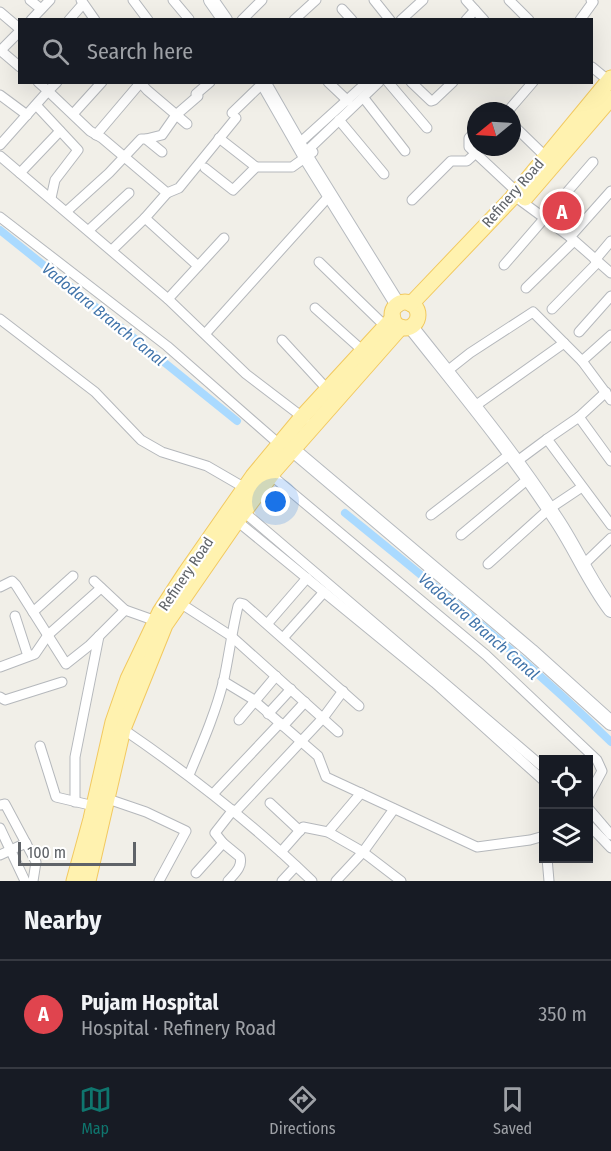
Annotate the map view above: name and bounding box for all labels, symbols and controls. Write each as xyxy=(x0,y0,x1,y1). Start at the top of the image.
search box xyxy=(18,18,593,84)
icon: search xyxy=(39,35,72,68)
text: Search here xyxy=(87,38,193,65)
north arrow xyxy=(467,102,521,156)
street label: Refinery Road xyxy=(478,155,548,231)
pin: A xyxy=(542,188,582,234)
water label: Vadodara Branch Canal xyxy=(38,259,169,370)
your location xyxy=(261,487,290,516)
street label: Refinery Road xyxy=(155,534,217,614)
water label: Vadodara Branch Canal xyxy=(415,569,543,684)
map controls xyxy=(539,755,593,863)
button: locate xyxy=(539,755,593,809)
button: layers xyxy=(539,809,593,863)
scale bar xyxy=(18,839,136,866)
text: 100 m xyxy=(27,843,66,862)
text: Nearby xyxy=(24,905,101,936)
text: Pujam Hospital xyxy=(81,989,218,1016)
text: A xyxy=(38,1002,49,1026)
text: 350 m xyxy=(538,1002,587,1026)
text: Hospital · Refinery Road xyxy=(81,1016,276,1040)
tab: Map xyxy=(79,1083,112,1138)
tab: Directions xyxy=(269,1083,336,1138)
tab: Saved xyxy=(493,1083,532,1138)

